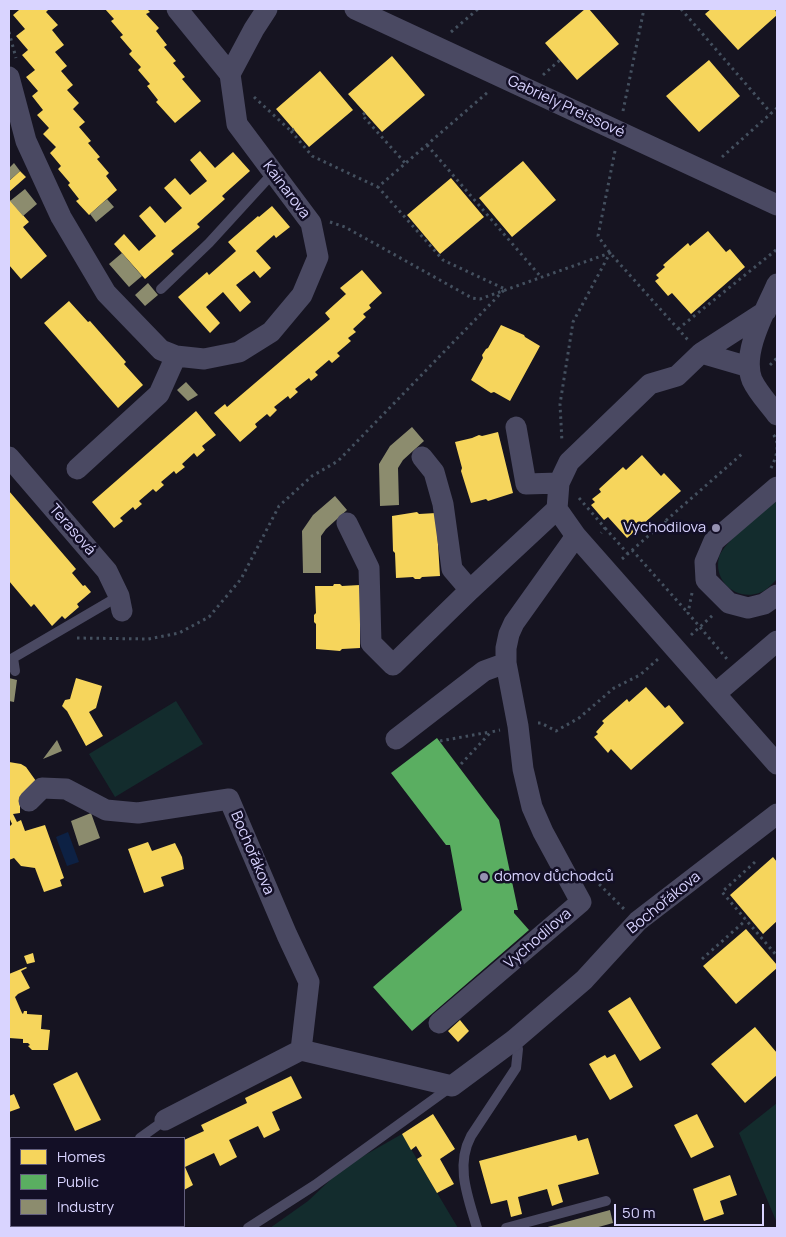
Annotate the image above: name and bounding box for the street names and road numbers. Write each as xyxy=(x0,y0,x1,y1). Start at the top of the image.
street label: Gabriely Preissové xyxy=(505,72,627,142)
street label: Kainarova xyxy=(259,158,313,222)
street label: Terasová xyxy=(45,501,99,559)
street label: Bochořákova xyxy=(226,809,278,897)
street label: Bochořákova xyxy=(624,868,704,938)
street label: Vychodilova xyxy=(501,905,575,973)

